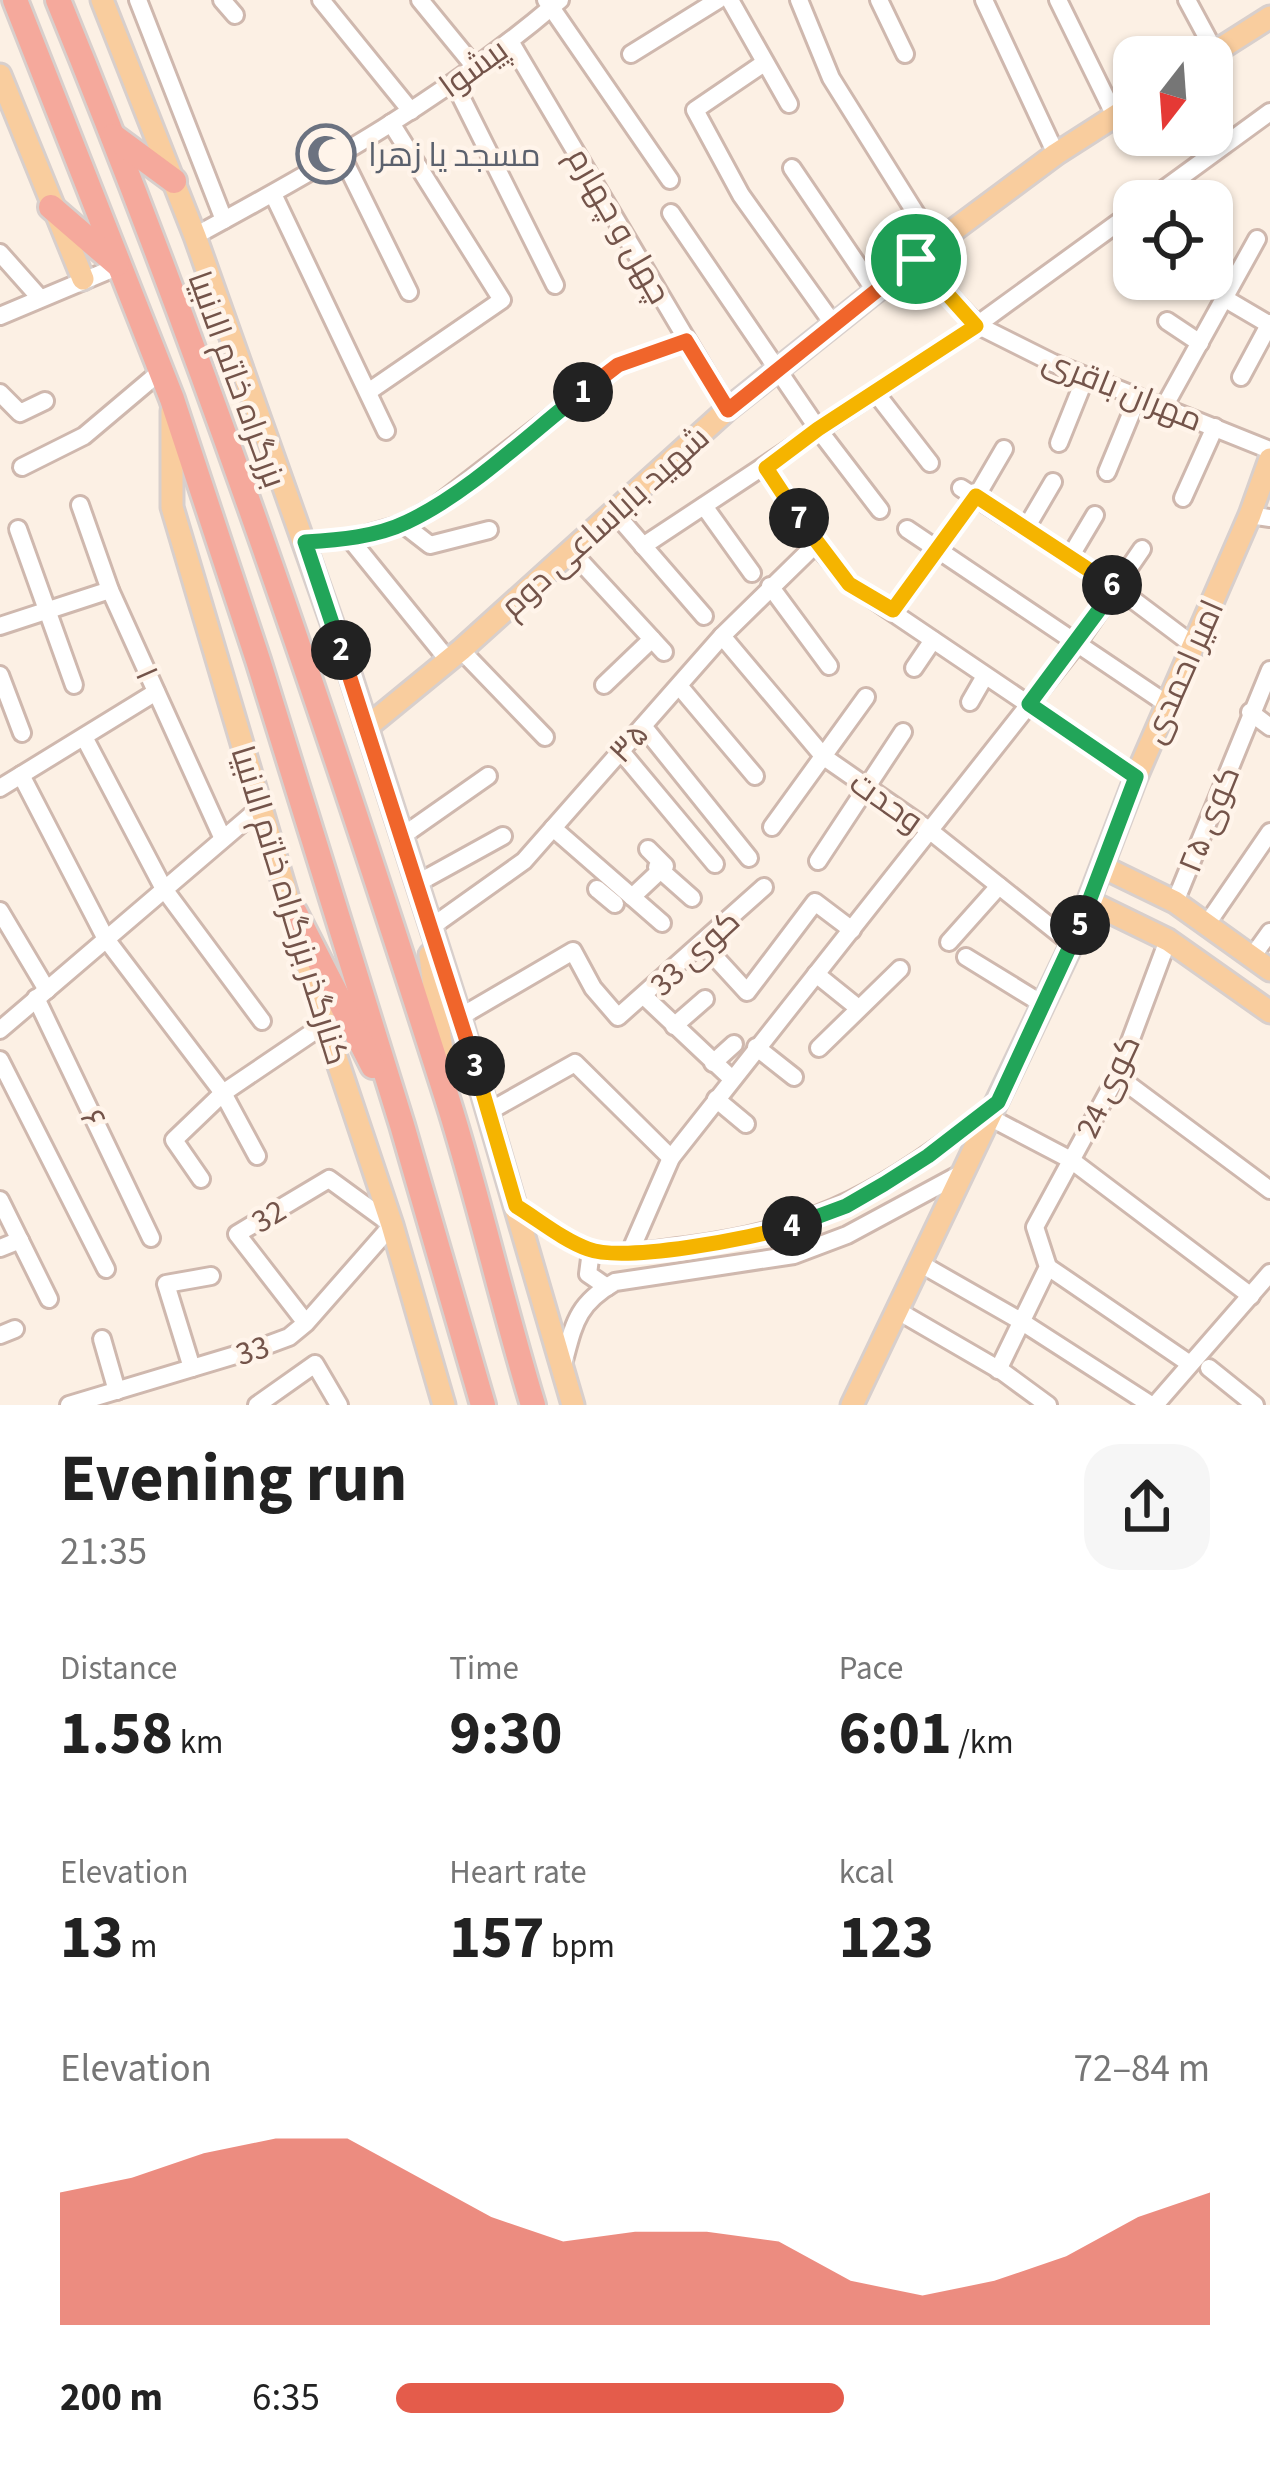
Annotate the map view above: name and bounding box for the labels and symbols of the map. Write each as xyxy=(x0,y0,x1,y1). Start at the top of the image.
street label: پیشوا xyxy=(430,27,518,109)
north arrow xyxy=(1113,36,1233,156)
mosque icon: مسجد یا زهرا xyxy=(295,123,357,185)
place label: مسجد یا زهرا xyxy=(368,132,541,179)
street label: چهل و چهارم xyxy=(555,139,682,313)
pin xyxy=(865,208,967,310)
street label: بزرگراه خاتم الانبیا xyxy=(176,265,298,494)
street label: مهران باقری xyxy=(1036,337,1209,444)
pin: 1 xyxy=(553,362,613,422)
street label: شهید باباساعی دوم xyxy=(490,415,720,629)
pin: 7 xyxy=(769,488,829,548)
pin: 6 xyxy=(1082,555,1142,615)
street label: امیر احمدی xyxy=(1131,592,1236,751)
pin: 2 xyxy=(311,620,371,680)
street label: ۱ xyxy=(123,659,170,688)
street label: ۳۵ xyxy=(598,712,660,774)
street label: کنارگذر بزرگراه خاتم الانبیا xyxy=(219,740,361,1071)
street label: کوی ۲۵ xyxy=(1167,759,1252,880)
street label: وحدت xyxy=(840,760,932,844)
pin: 5 xyxy=(1050,895,1110,955)
street label: کوی 33 xyxy=(639,899,751,1007)
street label: کوی 24 xyxy=(1064,1027,1153,1146)
pin: 3 xyxy=(445,1036,505,1096)
street label: ۶ xyxy=(68,1101,117,1136)
street label: 32 xyxy=(243,1188,295,1245)
pin: 4 xyxy=(762,1196,822,1256)
street label: 33 xyxy=(230,1323,275,1378)

